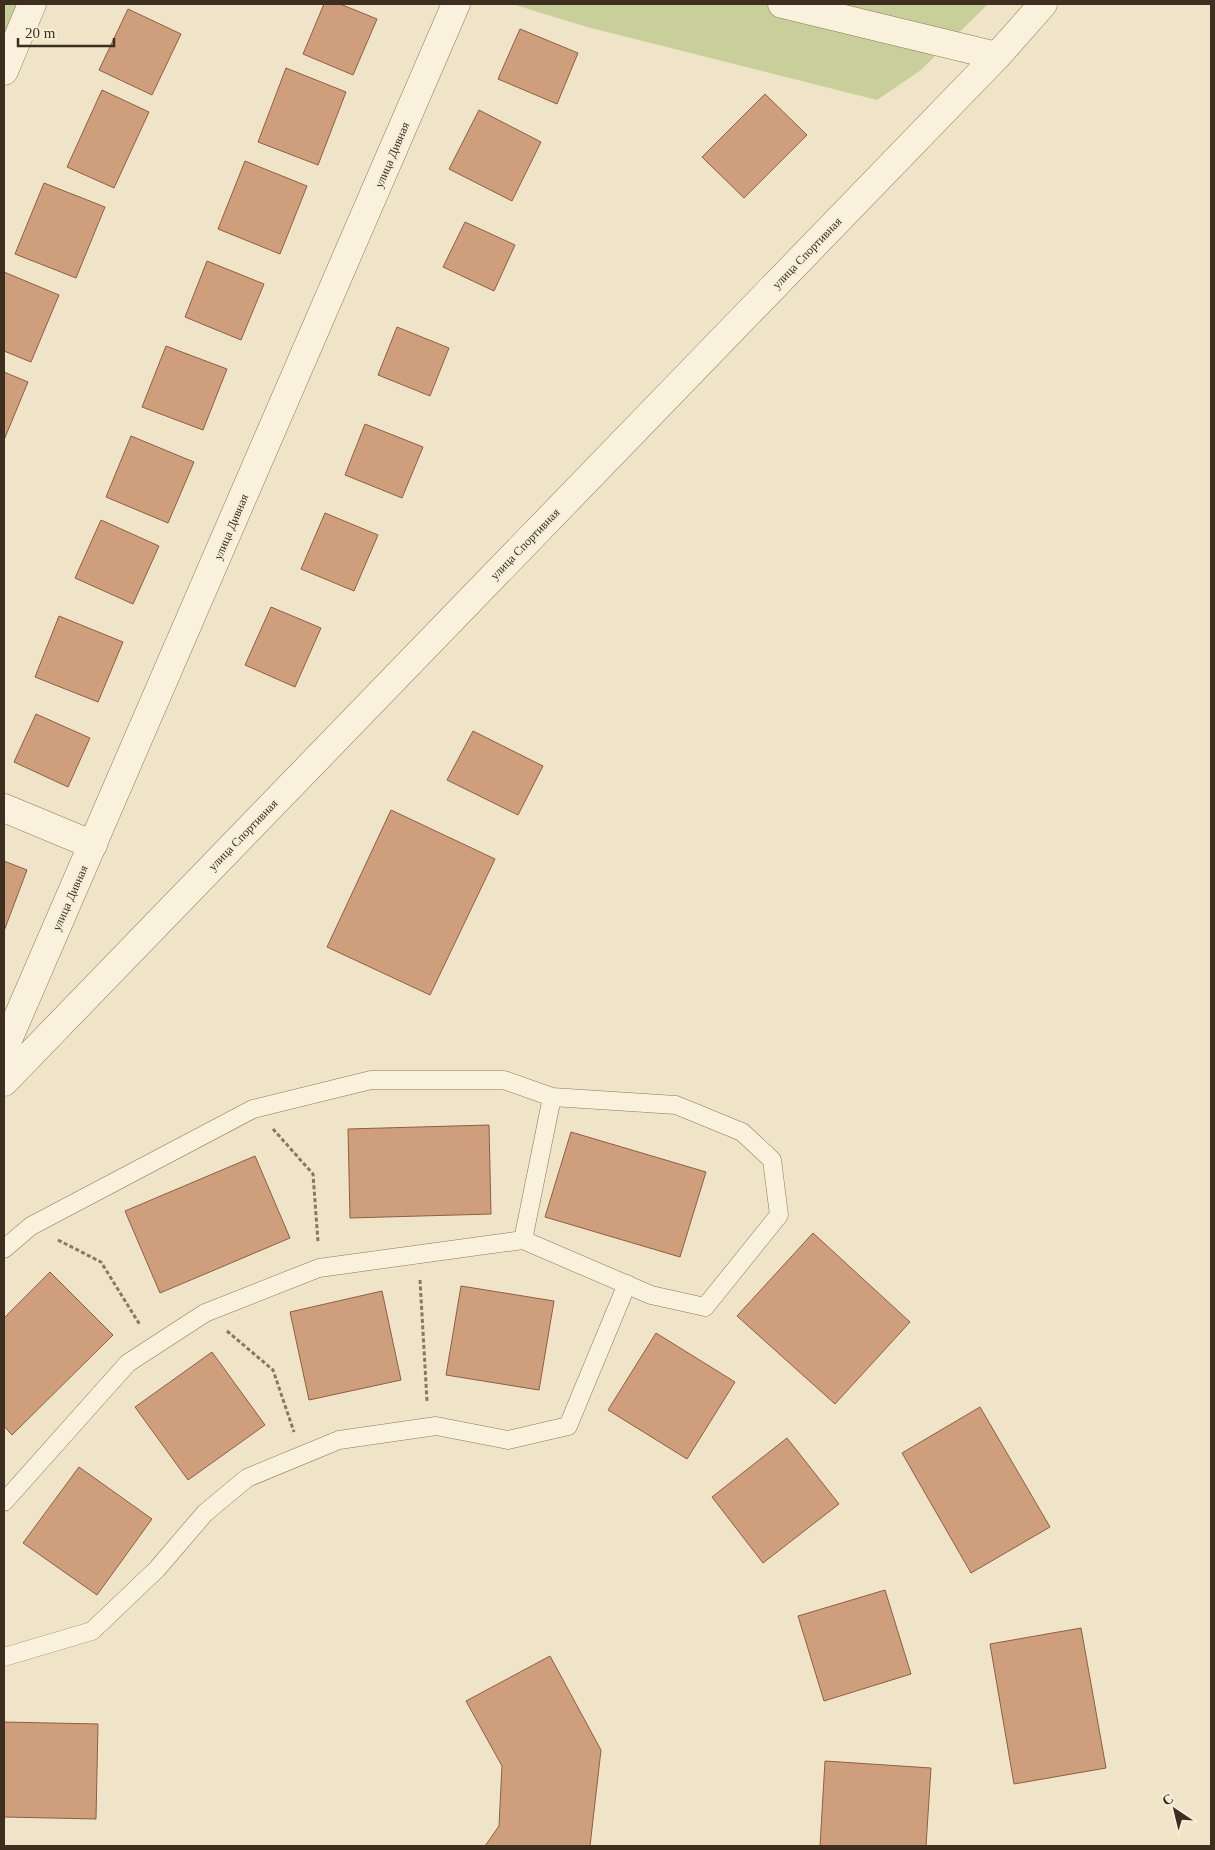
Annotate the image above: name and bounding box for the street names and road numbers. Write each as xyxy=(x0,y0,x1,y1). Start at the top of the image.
street label: улица Дивная xyxy=(372,120,412,190)
street label: улица Спортивная xyxy=(769,214,845,291)
street label: улица Дивная xyxy=(211,492,251,562)
street label: улица Спортивная xyxy=(487,505,563,582)
street label: улица Спортивная xyxy=(205,796,281,873)
street label: улица Дивная xyxy=(49,863,91,933)

